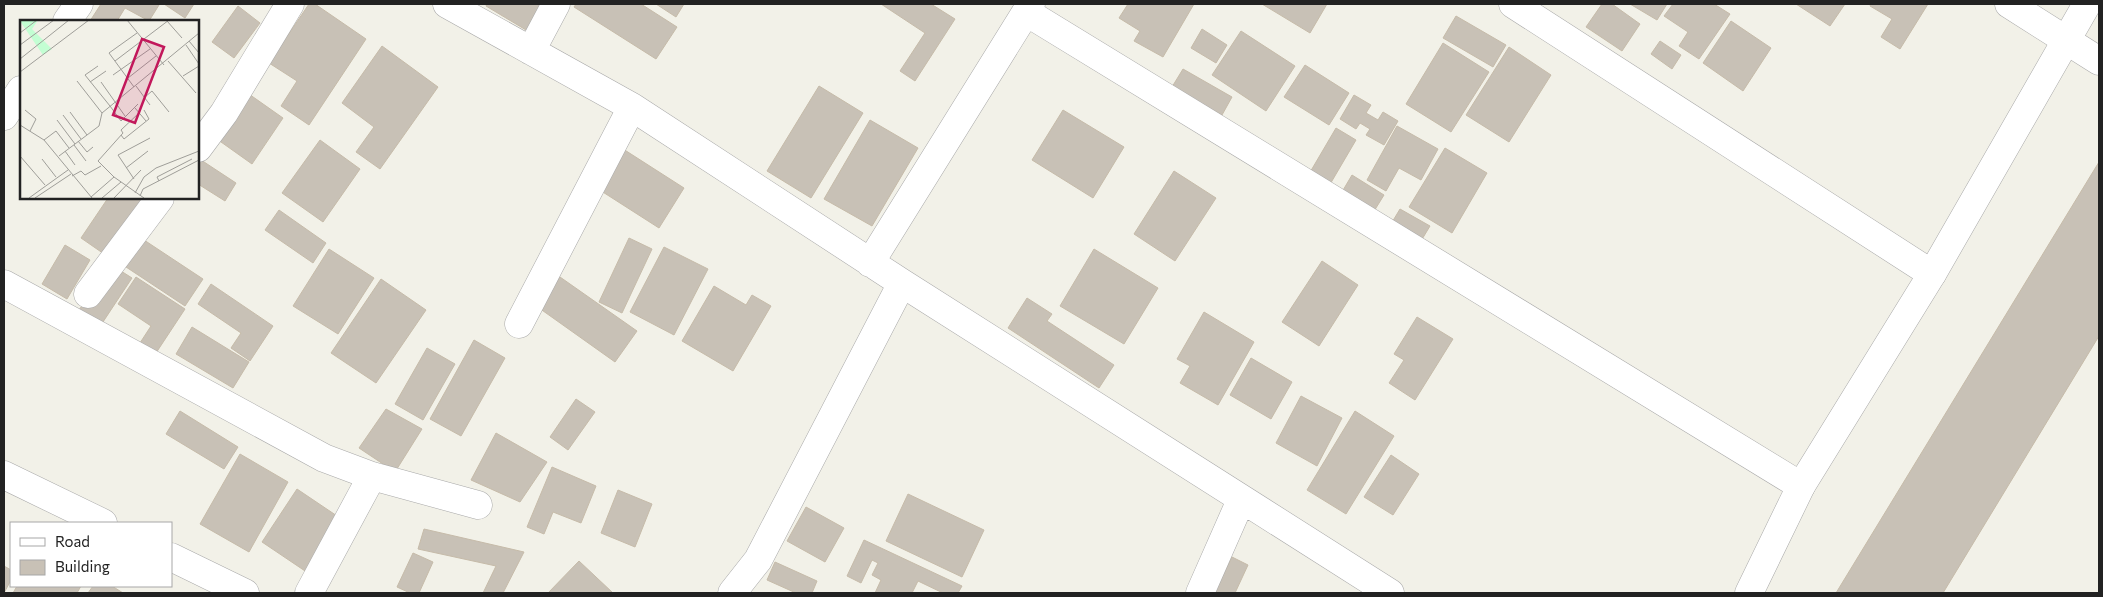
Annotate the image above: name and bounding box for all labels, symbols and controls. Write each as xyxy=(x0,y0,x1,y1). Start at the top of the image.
inset map xyxy=(20,20,199,199)
legend xyxy=(10,522,172,587)
text: Road xyxy=(55,532,90,550)
text: Building xyxy=(55,557,110,575)

